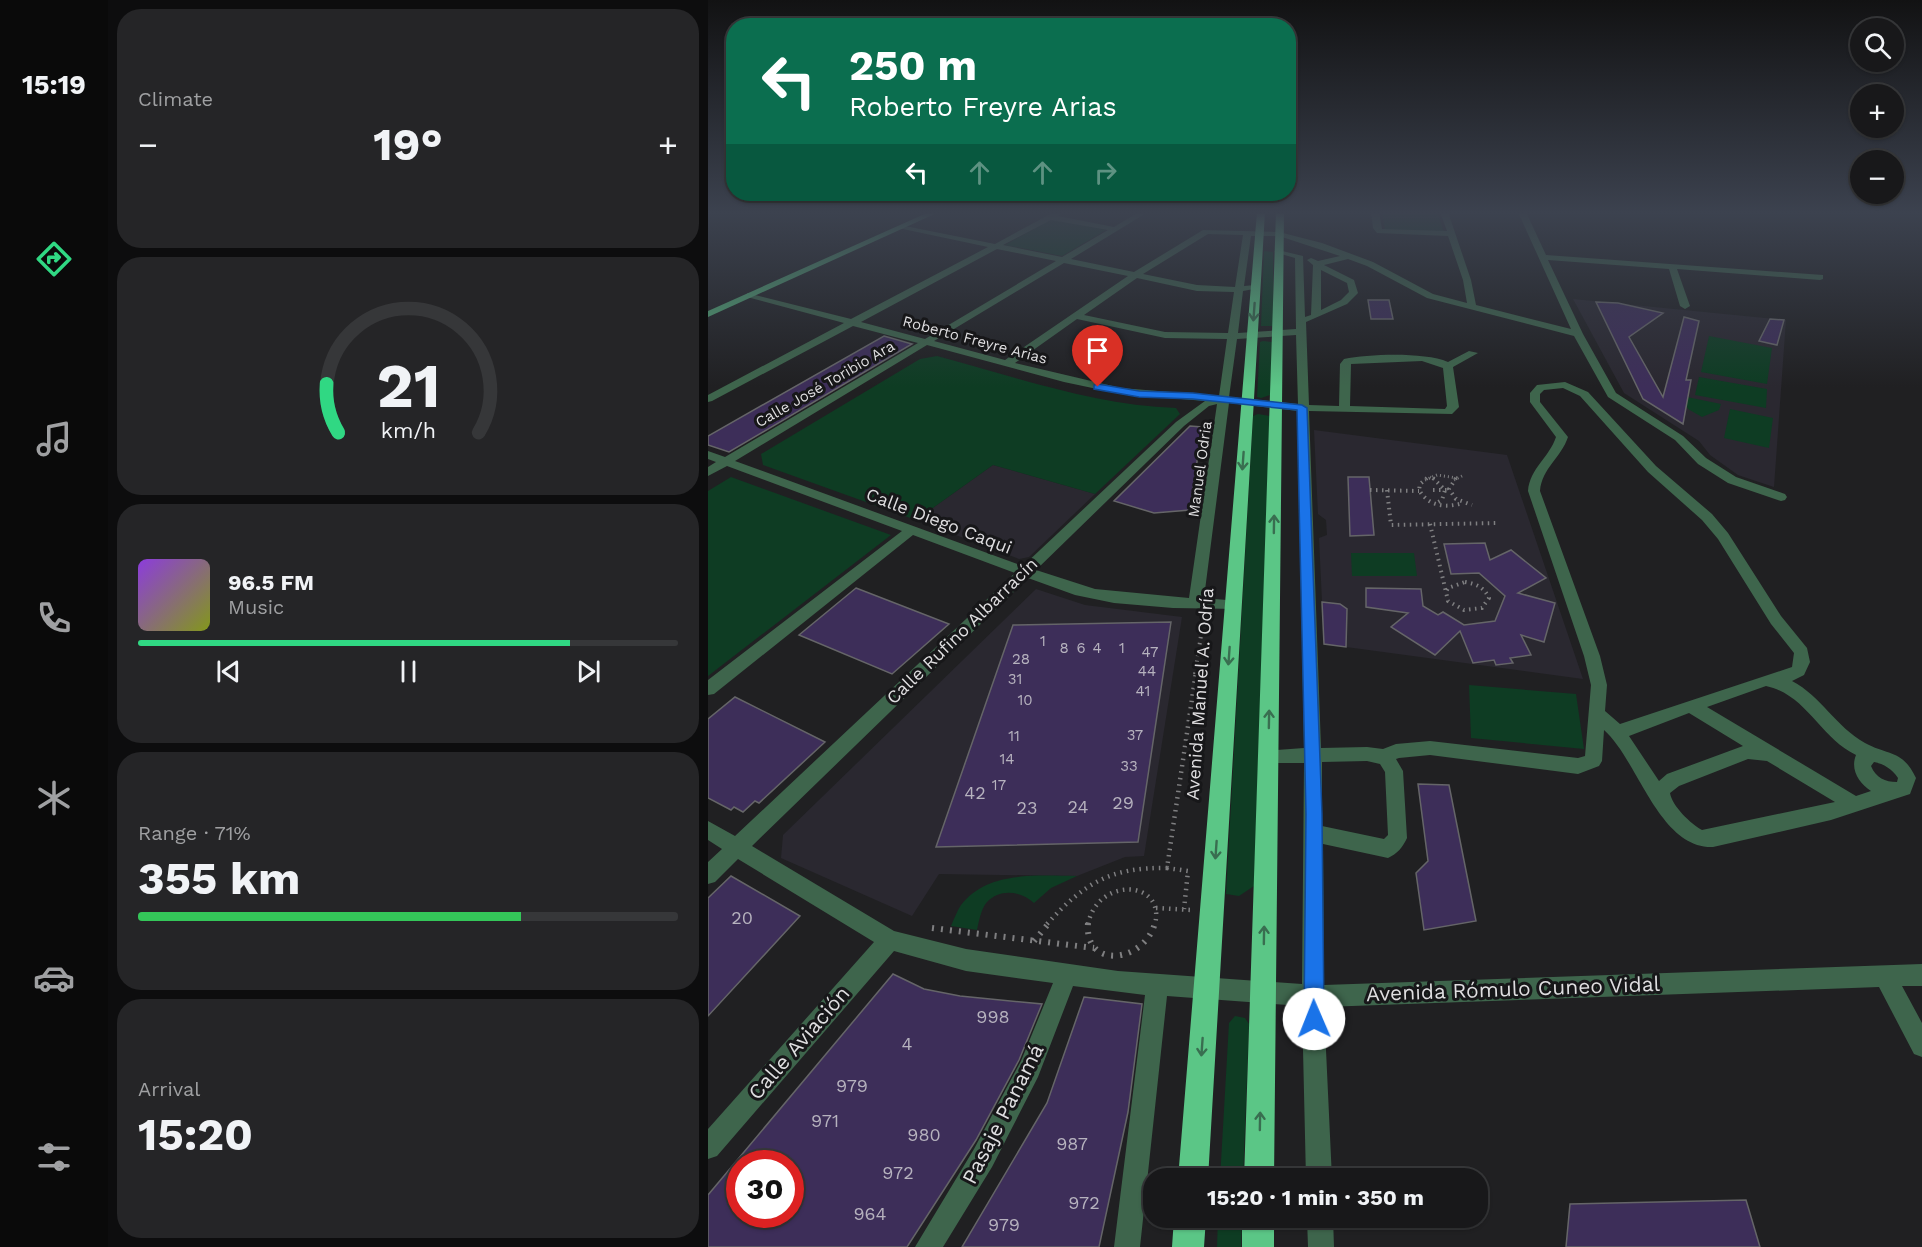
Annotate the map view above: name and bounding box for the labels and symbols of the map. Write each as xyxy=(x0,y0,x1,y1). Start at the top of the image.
one-way arrow xyxy=(1248,302,1259,322)
street label: Roberto Freyre Arias xyxy=(901,312,1049,368)
pin xyxy=(1072,325,1123,387)
street label: Calle José Toribio Ara xyxy=(752,337,898,431)
street label: Manuel Odria xyxy=(1184,419,1216,518)
one-way arrow xyxy=(1238,451,1249,471)
street label: Calle Diego Caqui xyxy=(863,483,1015,558)
one-way arrow xyxy=(1268,515,1279,535)
street label: Calle Rufino Albarracín xyxy=(882,553,1041,708)
street label: Avenida Manuel A. Odría xyxy=(1182,587,1217,801)
house number: 1 xyxy=(1040,632,1046,650)
house number: 8 xyxy=(1059,639,1069,657)
house number: 6 xyxy=(1076,639,1086,657)
house number: 4 xyxy=(1092,639,1102,657)
house number: 1 xyxy=(1119,639,1125,657)
house number: 47 xyxy=(1142,643,1158,661)
one-way arrow xyxy=(1224,645,1235,665)
house number: 28 xyxy=(1012,650,1030,668)
house number: 44 xyxy=(1138,662,1156,680)
house number: 31 xyxy=(1008,670,1022,688)
house number: 41 xyxy=(1136,682,1150,700)
house number: 10 xyxy=(1017,691,1033,709)
one-way arrow xyxy=(1263,710,1275,730)
house number: 37 xyxy=(1127,726,1143,744)
house number: 11 xyxy=(1008,727,1020,745)
house number: 14 xyxy=(999,750,1015,768)
house number: 33 xyxy=(1120,757,1138,775)
house number: 17 xyxy=(992,776,1006,794)
house number: 42 xyxy=(964,782,986,803)
house number: 29 xyxy=(1112,792,1134,813)
house number: 24 xyxy=(1068,796,1088,817)
house number: 23 xyxy=(1017,797,1038,818)
one-way arrow xyxy=(1210,840,1221,860)
house number: 20 xyxy=(731,907,753,928)
one-way arrow xyxy=(1258,926,1270,946)
street label: Avenida Rómulo Cuneo Vidal xyxy=(1366,971,1661,1006)
street label: Calle Aviación xyxy=(743,981,855,1104)
position arrow xyxy=(1282,987,1346,1051)
house number: 998 xyxy=(976,1006,1010,1027)
house number: 4 xyxy=(902,1033,913,1054)
one-way arrow xyxy=(1196,1037,1207,1057)
street label: Pasaje Panamá xyxy=(956,1039,1049,1188)
house number: 979 xyxy=(836,1075,868,1096)
house number: 971 xyxy=(811,1110,839,1131)
one-way arrow xyxy=(1255,1111,1266,1131)
house number: 980 xyxy=(907,1124,941,1145)
house number: 987 xyxy=(1056,1133,1088,1154)
speed limit sign: 30 xyxy=(726,1150,804,1228)
house number: 972 xyxy=(882,1162,914,1183)
house number: 972 xyxy=(1068,1192,1100,1213)
house number: 964 xyxy=(853,1203,887,1224)
house number: 979 xyxy=(988,1214,1020,1235)

